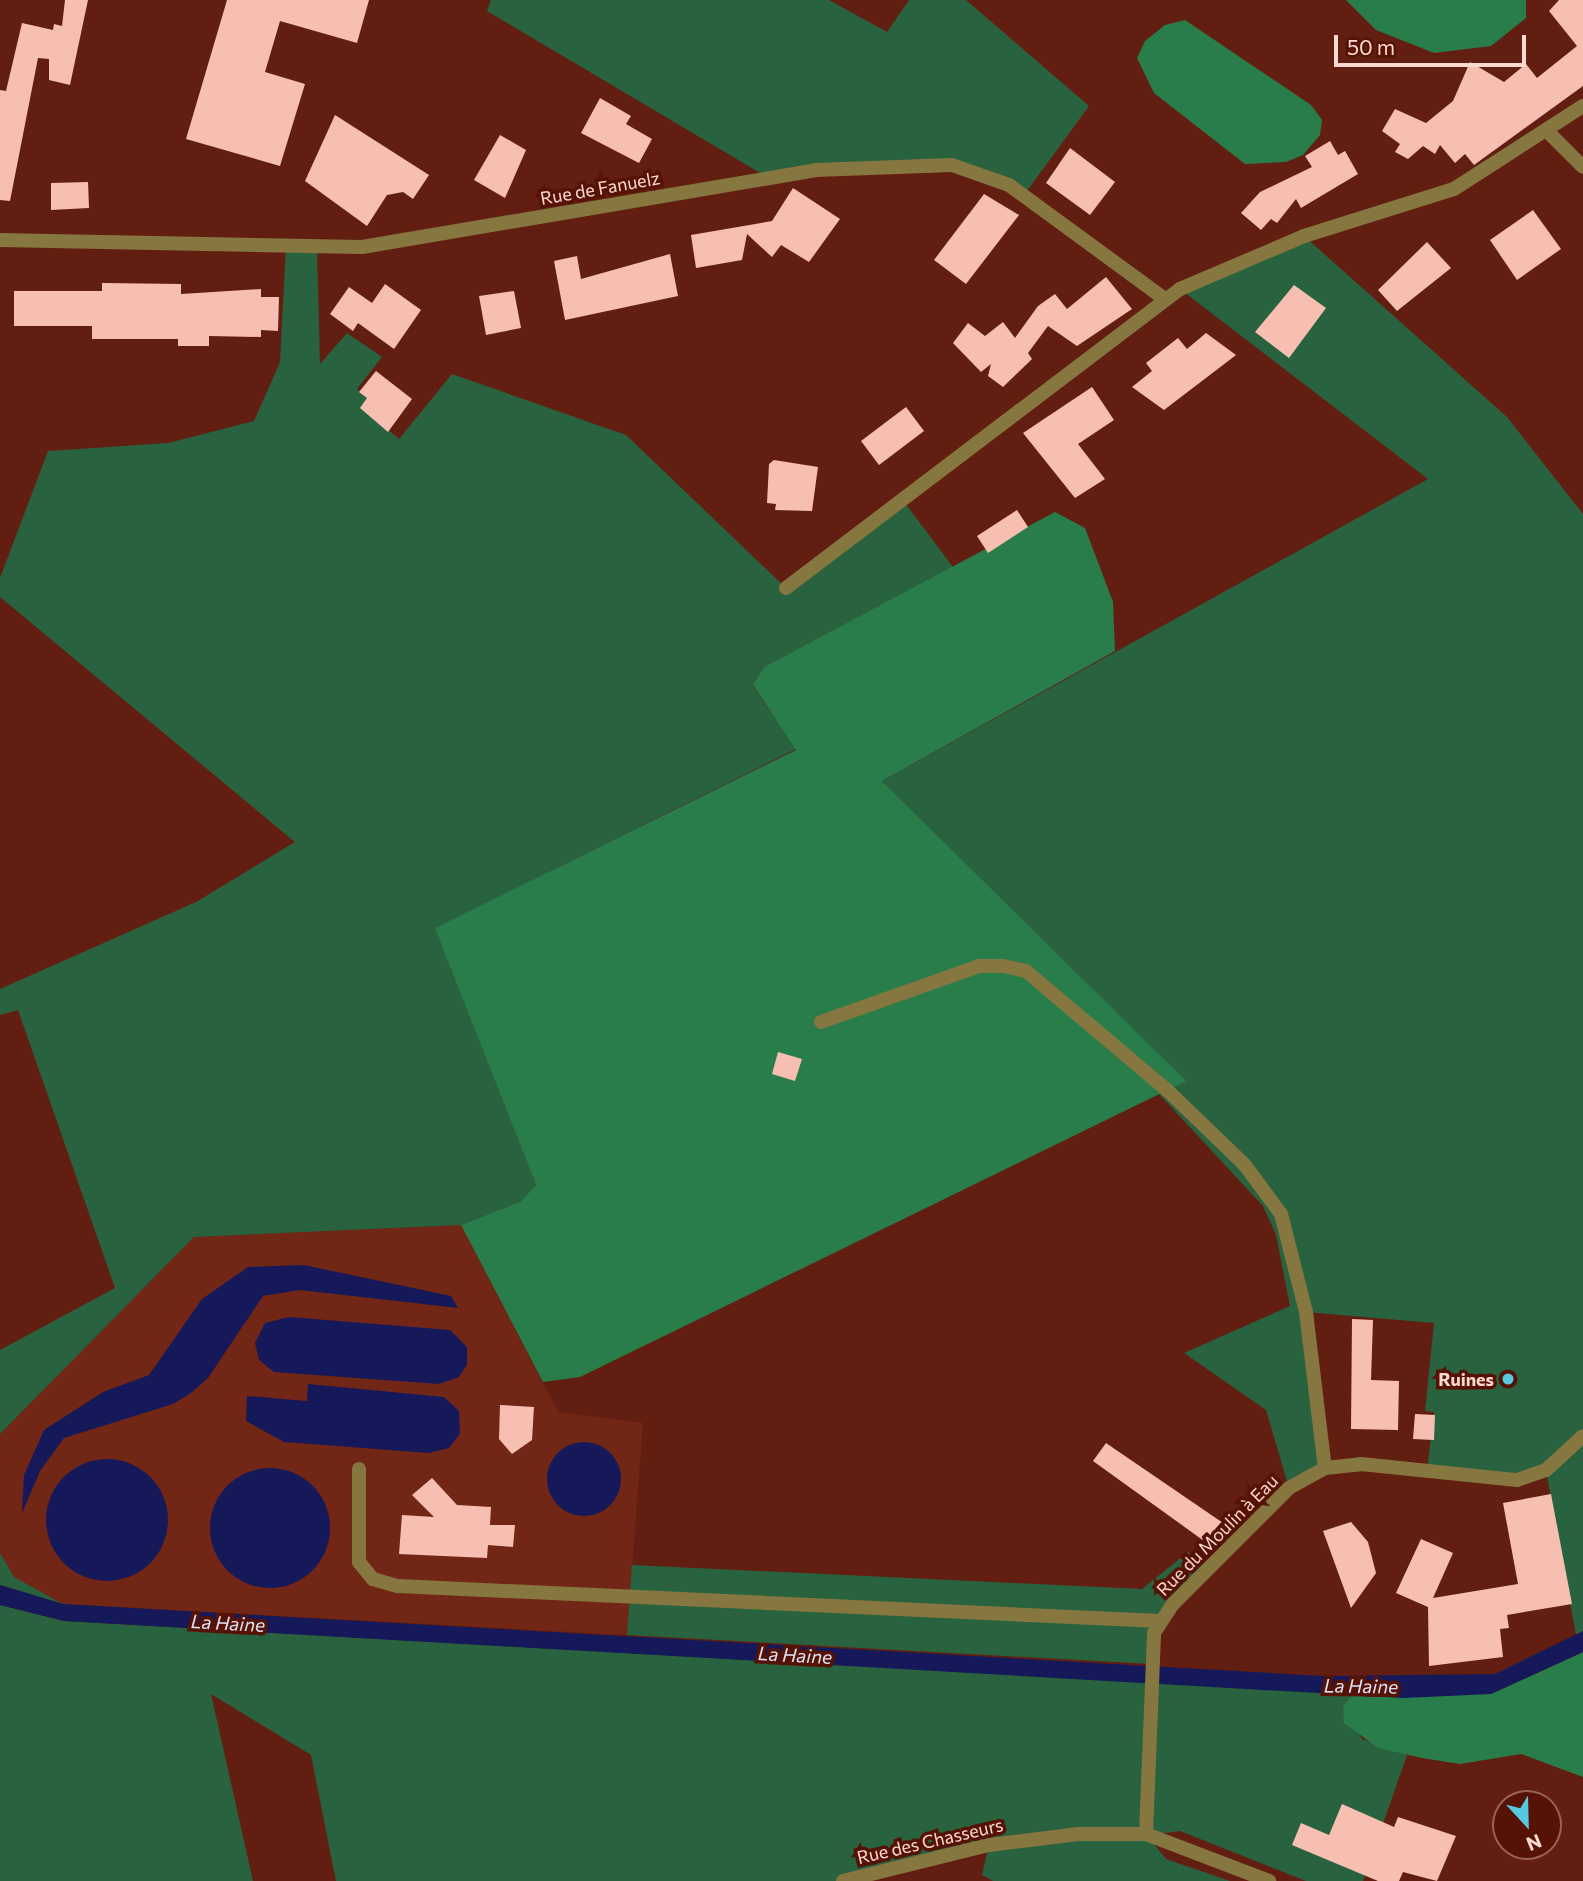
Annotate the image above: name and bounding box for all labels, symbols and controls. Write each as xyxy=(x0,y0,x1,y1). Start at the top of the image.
scale bar xyxy=(1338,21,1530,65)
text: 50 m xyxy=(1347,34,1395,59)
street label: Rue de Fanuelz xyxy=(539,167,661,209)
place label: Ruines xyxy=(1438,1368,1494,1390)
marker: Ruines xyxy=(1500,1371,1516,1387)
street label: Rue du Moulin à Eau xyxy=(1152,1470,1282,1600)
water label: La Haine xyxy=(190,1610,266,1636)
water label: La Haine xyxy=(757,1642,833,1668)
water label: La Haine xyxy=(1324,1674,1398,1698)
north arrow xyxy=(1492,1790,1562,1860)
street label: Rue des Chasseurs xyxy=(855,1814,1005,1868)
text: N xyxy=(1523,1830,1545,1856)

